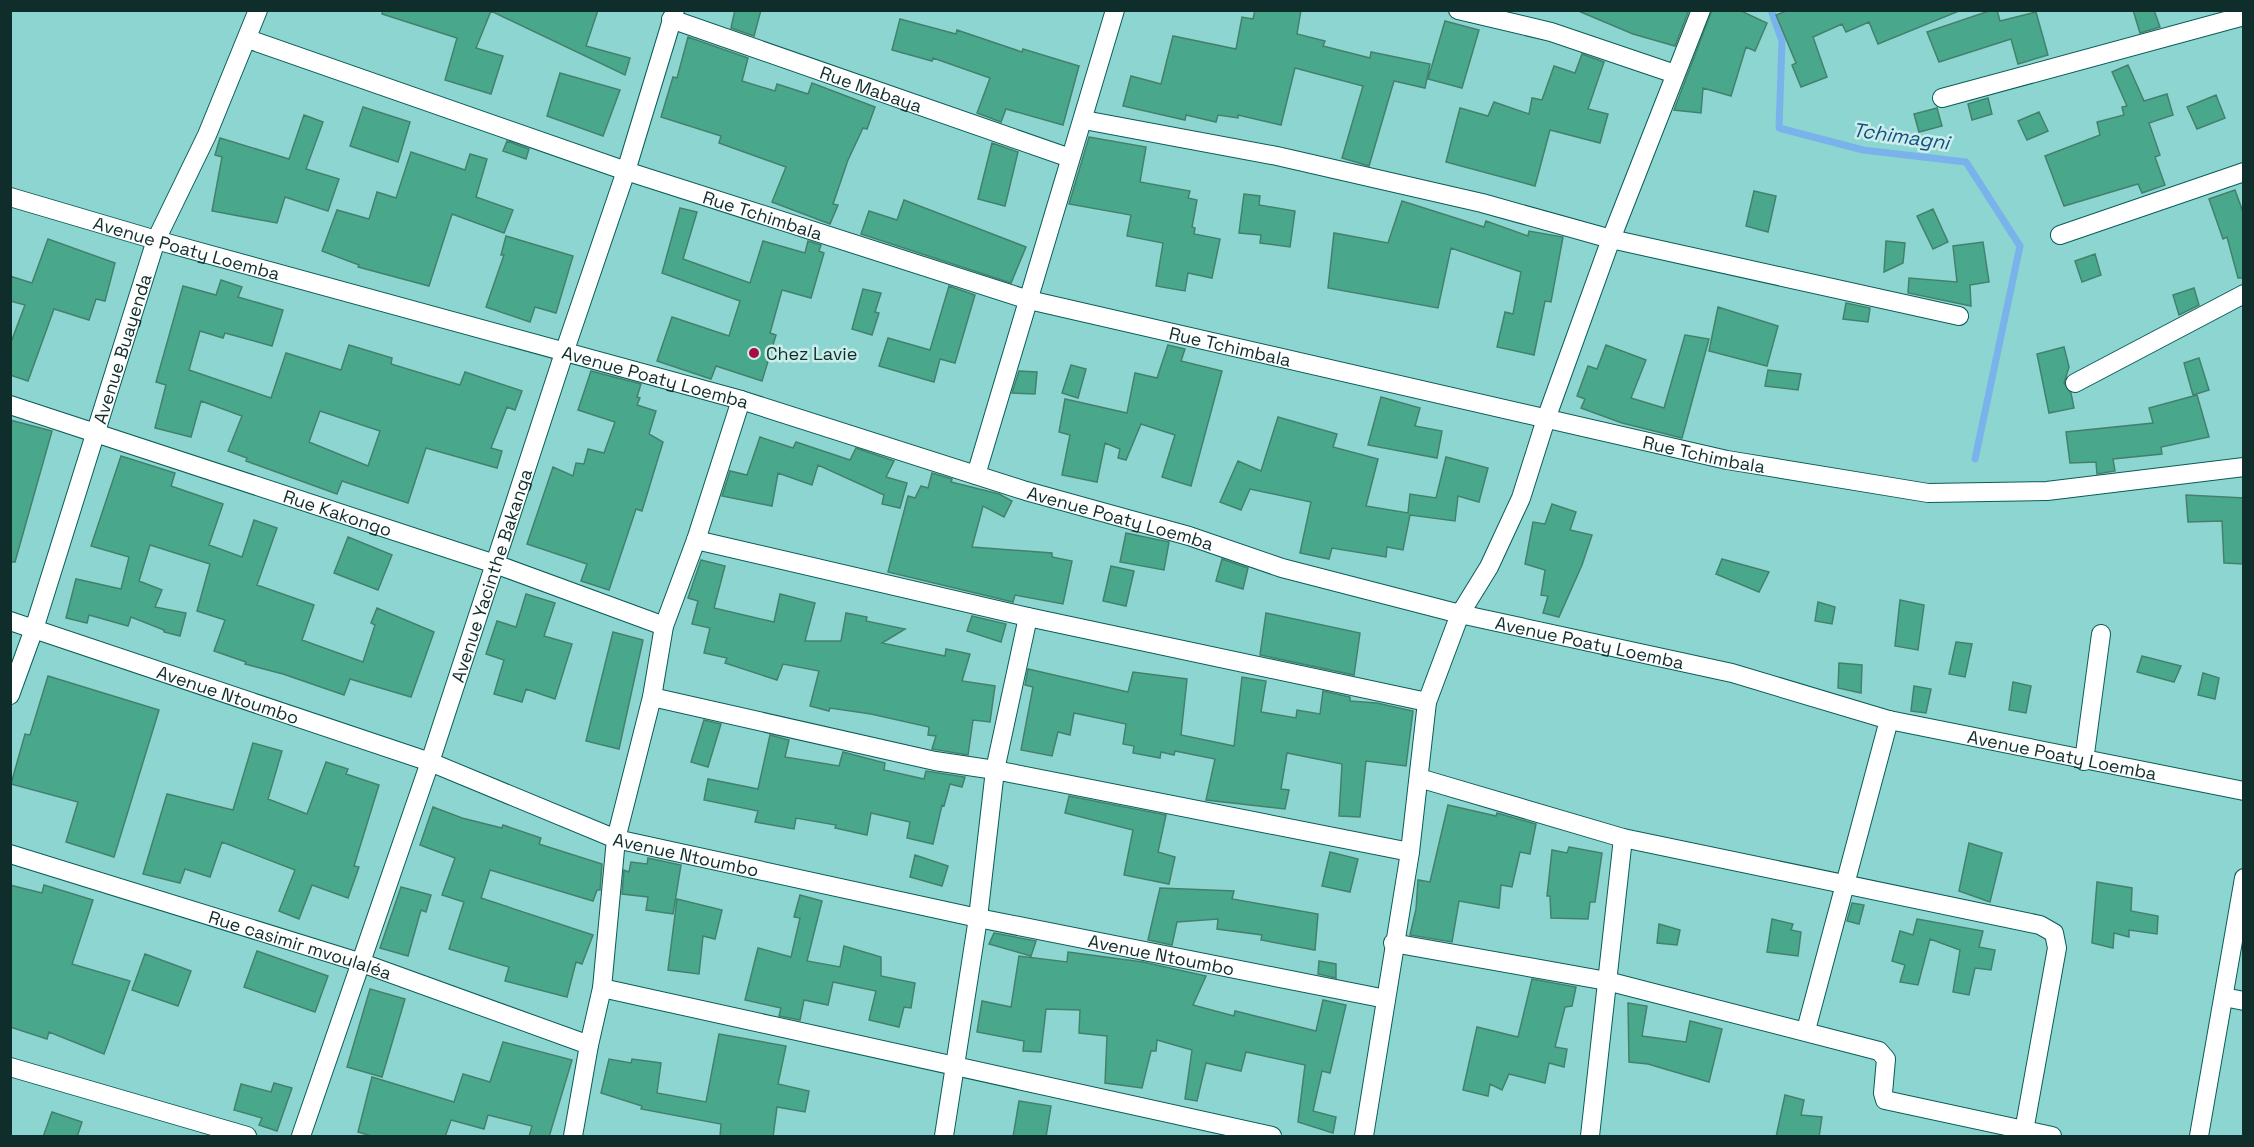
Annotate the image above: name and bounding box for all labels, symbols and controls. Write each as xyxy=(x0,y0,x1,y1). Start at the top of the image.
street label: Rue Mabaya xyxy=(817,60,925,117)
water label: Tchimagni xyxy=(1851,116,1953,156)
street label: Rue Tchimbala xyxy=(700,185,826,245)
street label: Avenue Poaty Loemba xyxy=(91,211,283,285)
street label: Avenue Buayenda xyxy=(88,271,156,427)
street label: Rue Tchimbala xyxy=(1167,321,1293,371)
street label: Avenue Poaty Loemba xyxy=(560,340,752,413)
place label: Chez Lavie xyxy=(766,342,857,365)
marker: Chez Lavie xyxy=(747,346,761,360)
street label: Rue Tchimbala xyxy=(1641,430,1767,478)
street label: Avenue Yacinthe Bakanga xyxy=(445,466,537,685)
street label: Avenue Poaty Loemba xyxy=(1025,480,1217,555)
street label: Rue Kakongo xyxy=(281,484,395,541)
street label: Avenue Poaty Loemba xyxy=(1493,611,1686,674)
street label: Avenue Ntoumbo xyxy=(154,660,302,729)
street label: Avenue Poaty Loemba xyxy=(1966,724,2159,785)
street label: Avenue Ntoumbo xyxy=(611,827,761,881)
street label: Rue casimir mvoulaléa xyxy=(206,905,395,984)
street label: Avenue Ntoumbo xyxy=(1086,929,1237,980)

